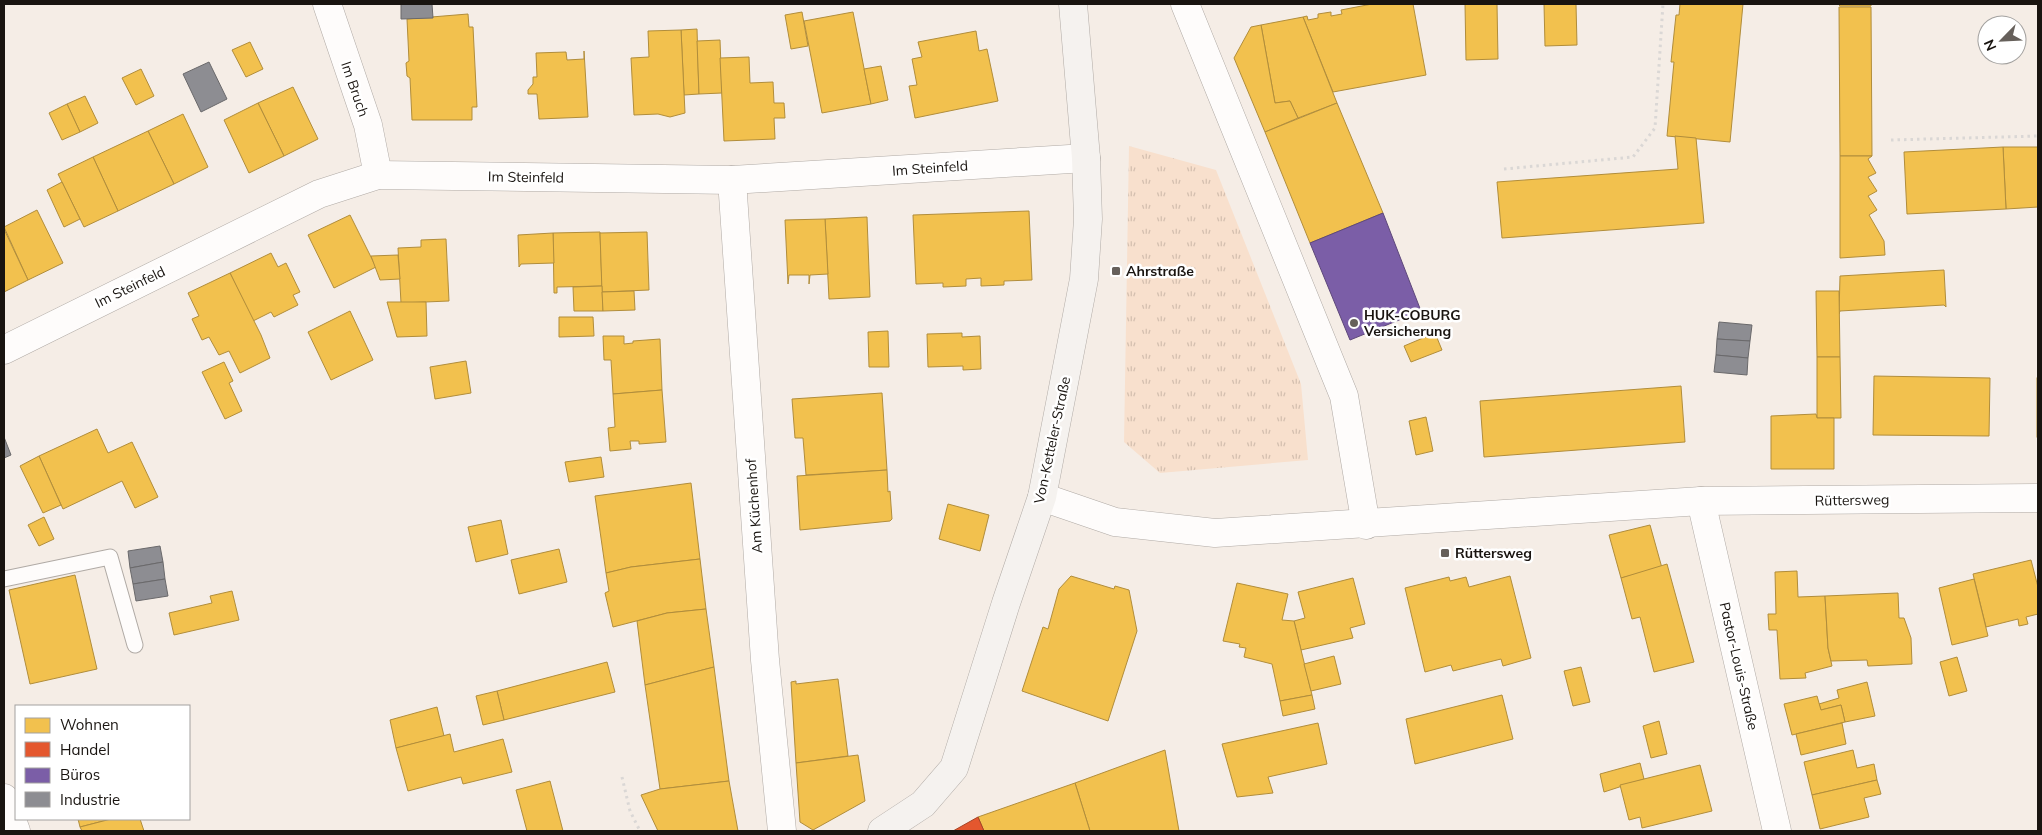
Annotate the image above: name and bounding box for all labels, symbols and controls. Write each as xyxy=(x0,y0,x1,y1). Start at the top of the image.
north arrow xyxy=(1977,15,2027,65)
text: N xyxy=(1980,37,2000,54)
street label: Im Bruch xyxy=(337,59,373,119)
street label: Im Steinfeld xyxy=(891,156,969,180)
street label: Im Steinfeld xyxy=(488,167,564,187)
street label: Im Steinfeld xyxy=(92,262,168,312)
place label: Ahrstraße xyxy=(1126,262,1194,280)
marker: Ahrstraße xyxy=(1110,265,1122,277)
place label: HUK-COBURG Versicherung xyxy=(1363,306,1461,340)
marker: HUK-COBURG Versicherung xyxy=(1348,317,1360,329)
street label: Von-Ketteler-Straße xyxy=(1030,375,1074,505)
street label: Am Küchenhof xyxy=(742,458,766,554)
street label: Rüttersweg xyxy=(1814,490,1890,510)
place label: Rüttersweg xyxy=(1455,544,1532,562)
marker: Rüttersweg xyxy=(1439,547,1451,559)
street label: Pastor-Louis-Straße xyxy=(1716,600,1762,732)
legend xyxy=(15,705,190,820)
text: Wohnen xyxy=(60,715,119,734)
text: Handel xyxy=(60,740,110,759)
text: Büros xyxy=(60,765,100,784)
text: Industrie xyxy=(60,790,120,809)

